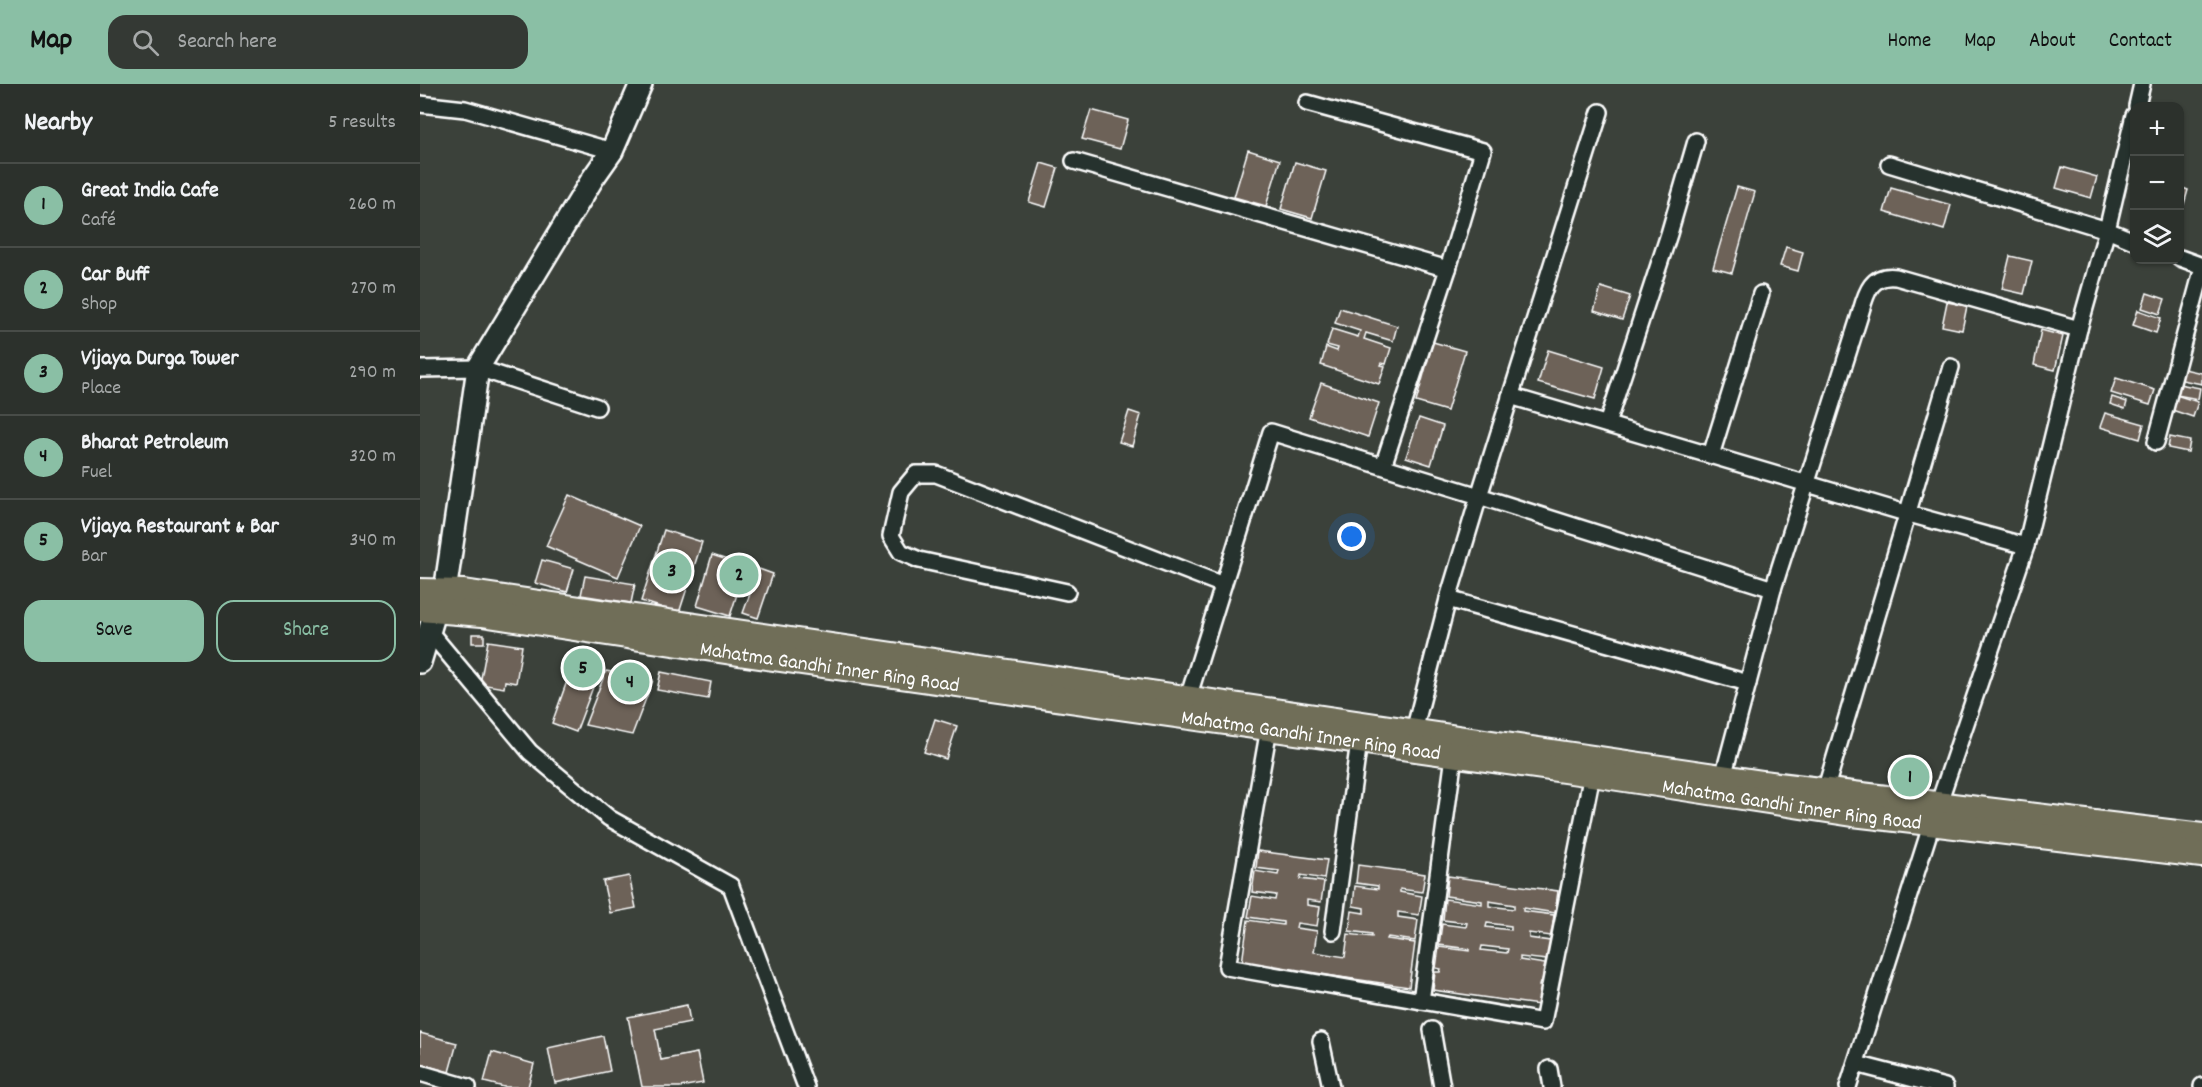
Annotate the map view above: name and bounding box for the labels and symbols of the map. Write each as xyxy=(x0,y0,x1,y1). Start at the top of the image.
your location xyxy=(1337,522,1366,551)
pin: 3 xyxy=(652,548,692,594)
pin: 2 xyxy=(720,552,758,598)
street label: Mahatma Gandhi Inner Ring Road xyxy=(698,635,961,702)
pin: 5 xyxy=(564,646,602,690)
pin: 4 xyxy=(610,660,650,704)
street label: Mahatma Gandhi Inner Ring Road xyxy=(1179,704,1442,770)
pin: 1 xyxy=(1890,754,1930,800)
street label: Mahatma Gandhi Inner Ring Road xyxy=(1660,773,1923,840)

